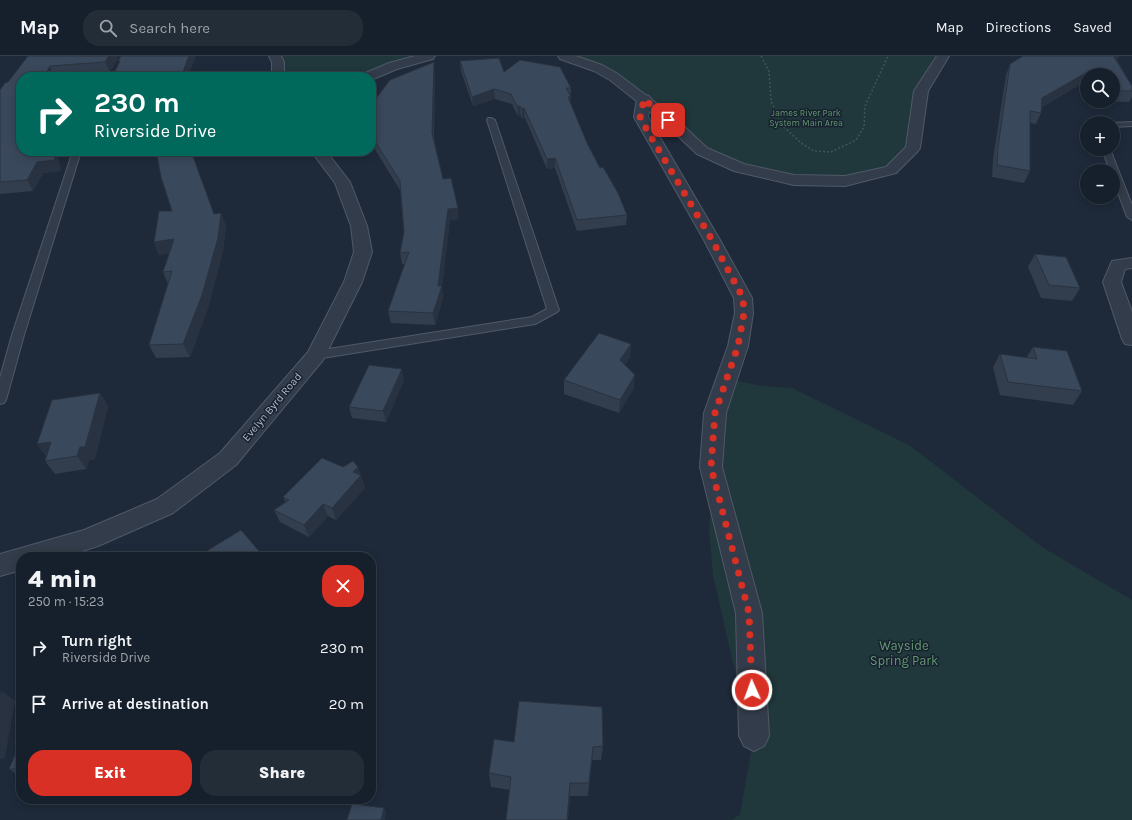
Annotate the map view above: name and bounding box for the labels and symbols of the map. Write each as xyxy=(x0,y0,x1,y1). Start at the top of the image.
pin xyxy=(651,103,685,137)
park label: James River Park System Main Area xyxy=(769,108,843,128)
street label: Evelyn Byrd Road xyxy=(240,370,304,444)
park label: Wayside Spring Park xyxy=(870,638,938,668)
position arrow xyxy=(731,669,773,711)

